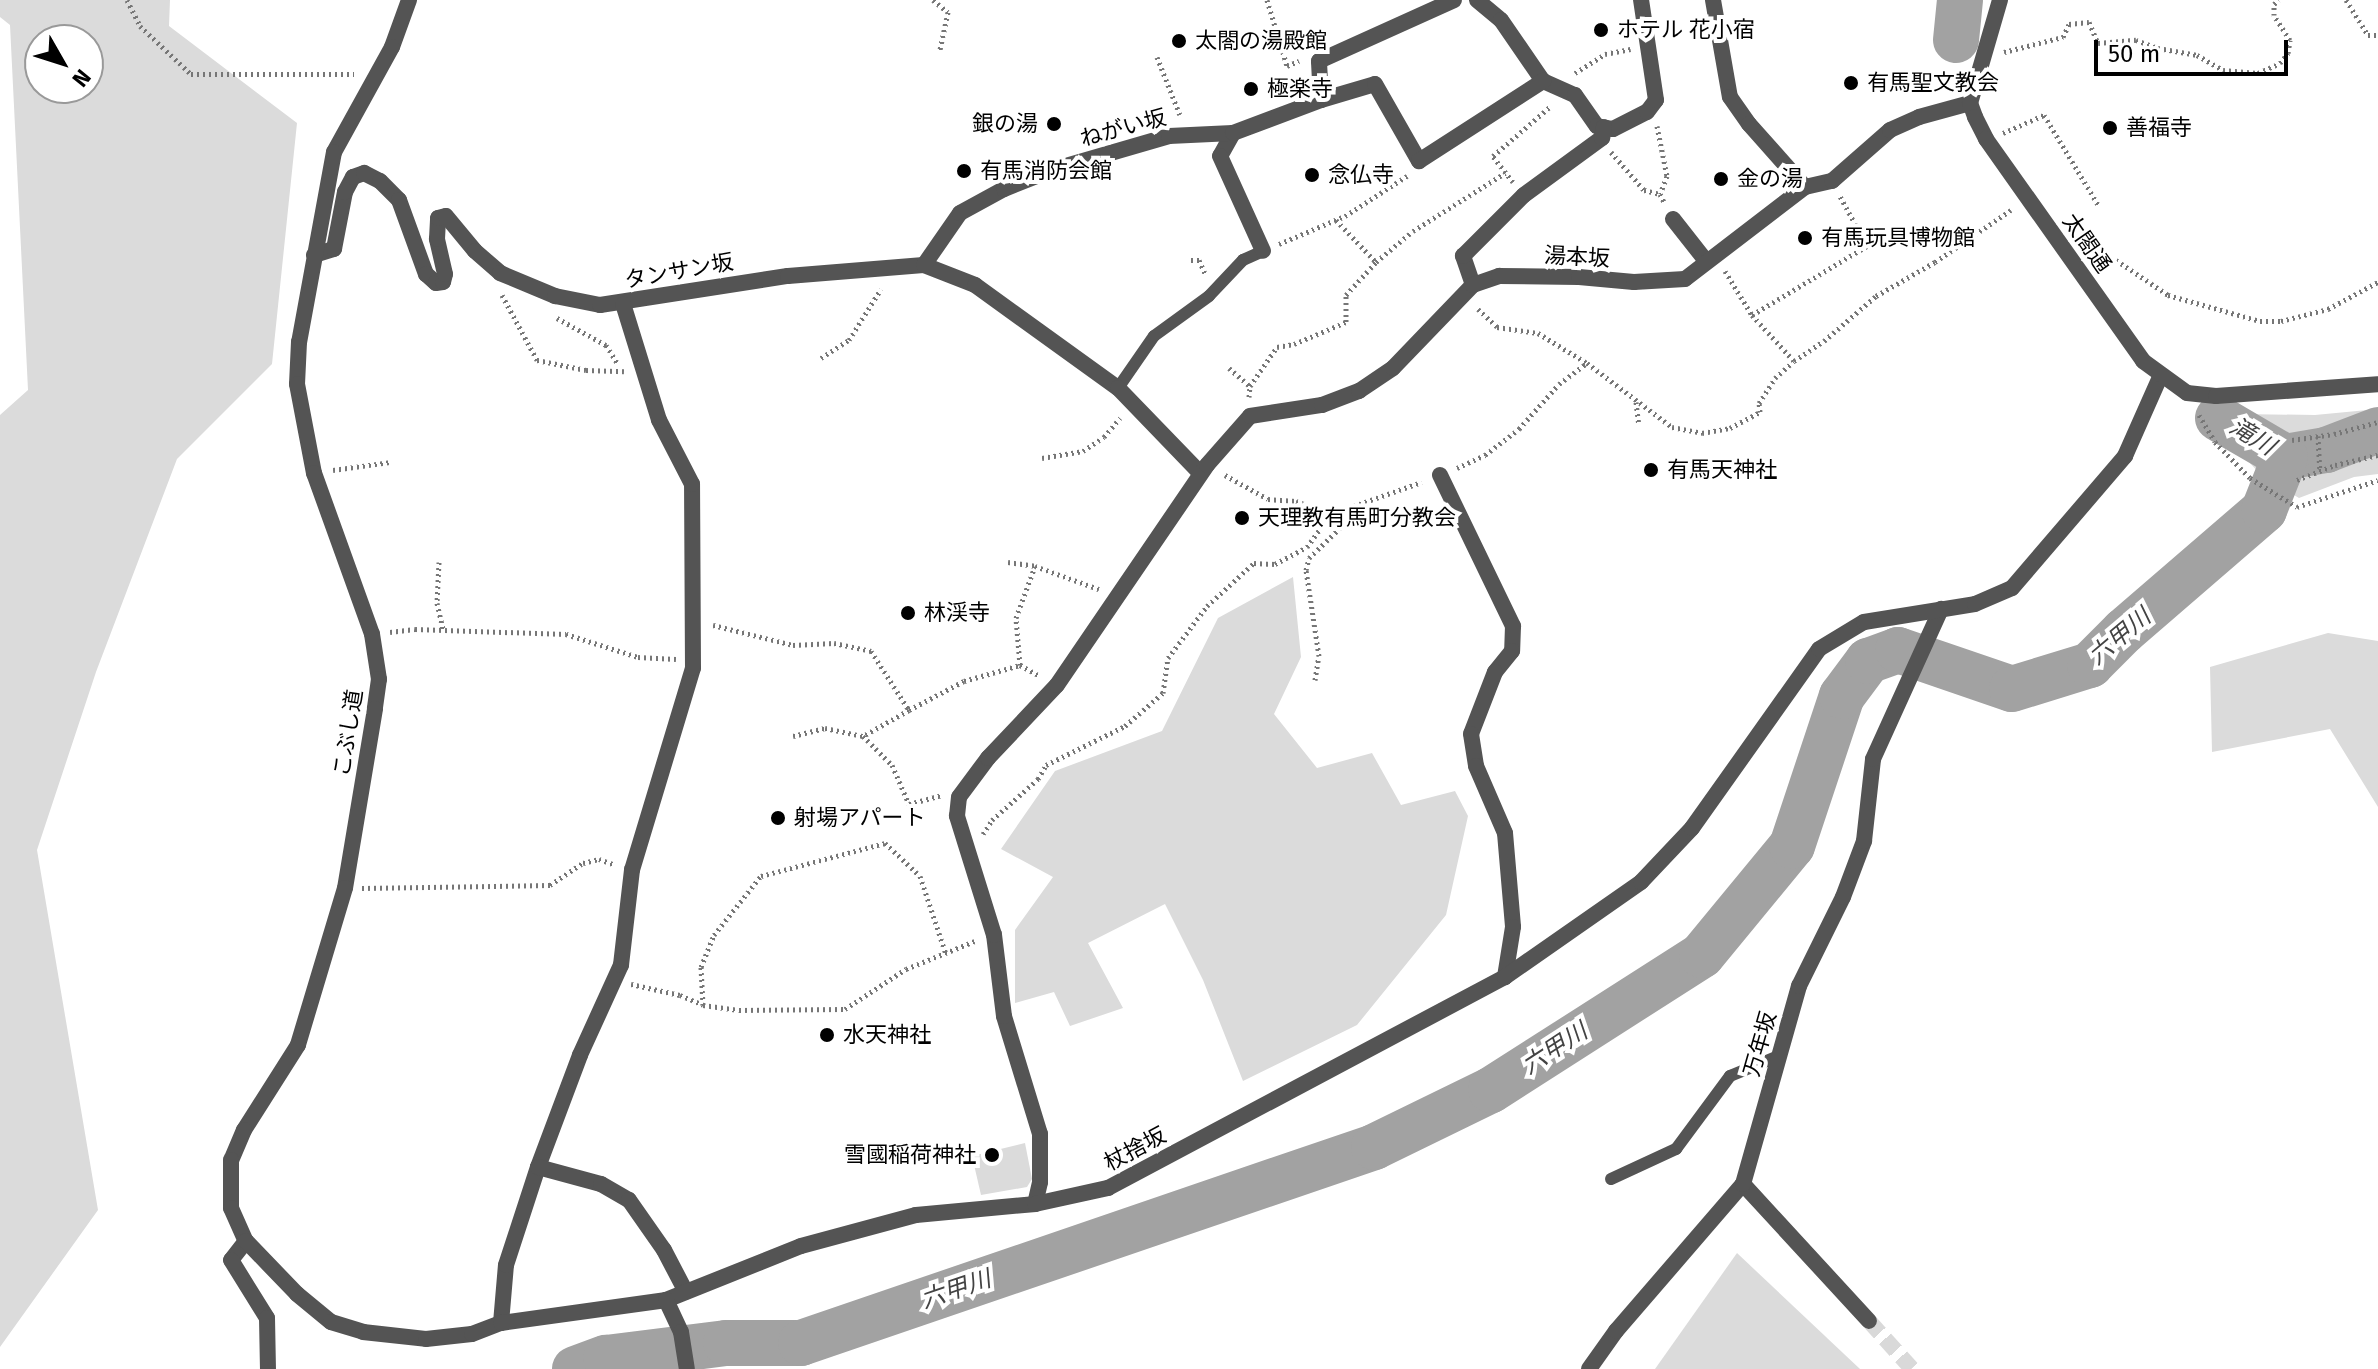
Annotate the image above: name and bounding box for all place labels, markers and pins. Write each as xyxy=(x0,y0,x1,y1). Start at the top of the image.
place label: ホテル 花小宿 xyxy=(1617,17,1755,43)
marker: ホテル 花小宿 xyxy=(1592,21,1610,39)
place label: 太閤の湯殿館 xyxy=(1195,28,1327,54)
marker: 太閤の湯殿館 xyxy=(1170,32,1188,50)
place label: 有馬聖文教会 xyxy=(1867,70,1999,96)
marker: 有馬聖文教会 xyxy=(1842,74,1860,92)
place label: 極楽寺 xyxy=(1267,76,1333,102)
marker: 極楽寺 xyxy=(1242,80,1260,98)
place label: 銀の湯 xyxy=(972,111,1038,137)
marker: 銀の湯 xyxy=(1045,115,1063,133)
place label: 善福寺 xyxy=(2126,115,2192,141)
marker: 善福寺 xyxy=(2101,119,2119,137)
place label: 有馬消防会館 xyxy=(980,158,1112,184)
marker: 有馬消防会館 xyxy=(955,162,973,180)
place label: 念仏寺 xyxy=(1328,162,1394,188)
marker: 念仏寺 xyxy=(1303,166,1321,184)
place label: 金の湯 xyxy=(1737,166,1803,192)
marker: 金の湯 xyxy=(1712,170,1730,188)
place label: 有馬玩具博物館 xyxy=(1821,225,1975,251)
marker: 有馬玩具博物館 xyxy=(1796,229,1814,247)
place label: 有馬天神社 xyxy=(1667,457,1777,483)
marker: 有馬天神社 xyxy=(1642,461,1660,479)
place label: 天理教有馬町分教会 xyxy=(1258,505,1456,531)
marker: 天理教有馬町分教会 xyxy=(1233,509,1251,527)
place label: 林渓寺 xyxy=(924,600,990,626)
marker: 林渓寺 xyxy=(899,604,917,622)
place label: 射場アパート xyxy=(794,805,926,831)
marker: 射場アパート xyxy=(769,809,787,827)
place label: 水天神社 xyxy=(843,1022,931,1048)
marker: 水天神社 xyxy=(818,1026,836,1044)
place label: 雪國稲荷神社 xyxy=(844,1142,976,1168)
marker: 雪國稲荷神社 xyxy=(983,1146,1001,1164)

